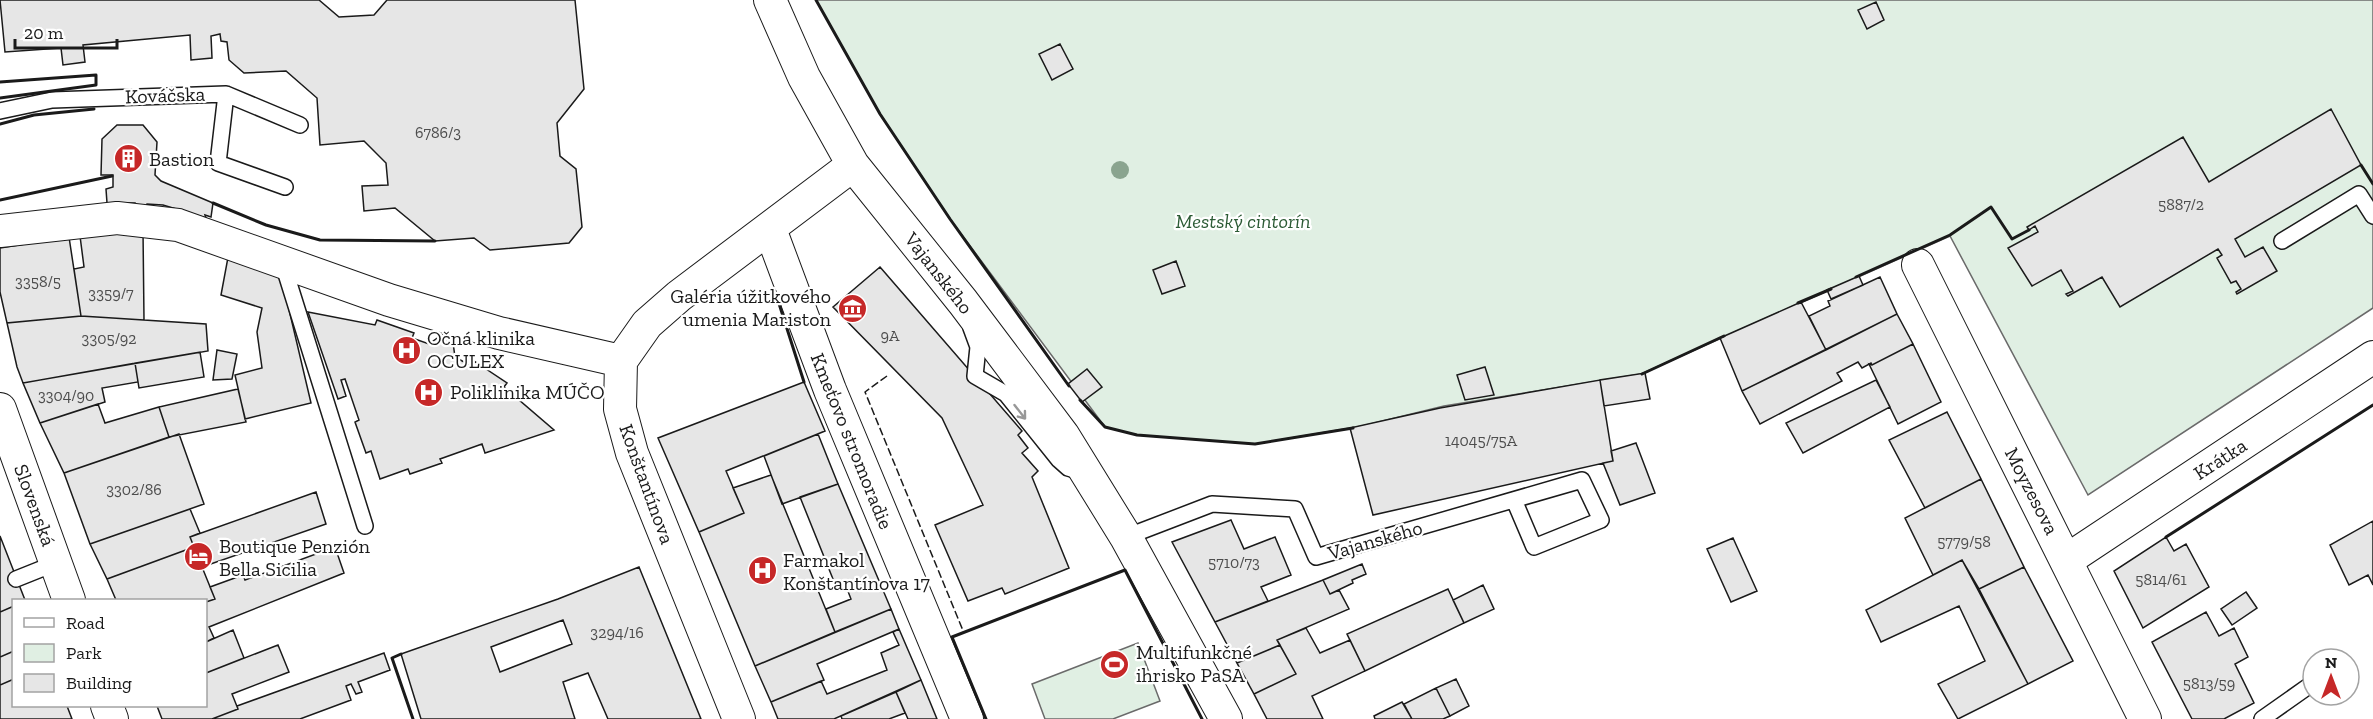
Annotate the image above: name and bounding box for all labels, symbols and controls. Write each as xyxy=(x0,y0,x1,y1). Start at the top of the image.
scale bar xyxy=(15,12,117,50)
text: 20 m xyxy=(24,22,64,44)
street label: Kováčska xyxy=(124,82,206,108)
house number: 6786/3 xyxy=(415,123,461,142)
building icon: Bastion xyxy=(112,143,144,175)
place label: Bastion xyxy=(149,147,215,171)
house number: 5887/2 xyxy=(2158,195,2204,214)
park label: Mestský cintorín xyxy=(1176,209,1310,233)
street label: Vajanského xyxy=(899,227,978,319)
house number: 3358/5 xyxy=(15,272,61,291)
house number: 3359/7 xyxy=(88,284,134,303)
place label: Galéria úžitkového umenia Mariston xyxy=(670,284,832,331)
museum icon: Galéria úžitkového umenia Mariston xyxy=(836,292,868,324)
place label: Očná klinika OCULEX xyxy=(427,326,535,373)
house number: 9A xyxy=(881,326,900,345)
house number: 3305/92 xyxy=(82,329,136,348)
hospital icon: Očná klinika OCULEX xyxy=(390,334,422,366)
street label: Kmeťovo stromoradie xyxy=(806,349,898,533)
hospital icon: Poliklinika MÚČO xyxy=(413,376,445,408)
place label: Poliklinika MÚČO xyxy=(450,380,605,404)
house number: 3304/90 xyxy=(38,386,94,405)
one-way arrow xyxy=(1014,403,1027,419)
street label: Konštantínova xyxy=(614,421,680,547)
house number: 14045/75A xyxy=(1445,431,1518,450)
street label: Krátka xyxy=(2189,433,2251,485)
street label: Moyzesova xyxy=(2000,443,2064,539)
street label: Slovenská xyxy=(9,461,61,550)
house number: 3302/86 xyxy=(106,480,162,499)
street label: Vajanského xyxy=(1324,515,1425,565)
house number: 5779/58 xyxy=(1937,532,1991,551)
place label: Boutique Penzión Bella Sicilia xyxy=(219,534,370,581)
hotel icon: Boutique Penzión Bella Sicilia xyxy=(182,541,214,573)
place label: Farmakol Konštantínova 17 xyxy=(783,548,931,595)
house number: 5710/73 xyxy=(1208,553,1260,572)
hospital icon: Farmakol Konštantínova 17 xyxy=(746,555,778,587)
house number: 5814/61 xyxy=(2135,570,2187,589)
legend xyxy=(12,599,207,707)
text: Road xyxy=(66,612,105,634)
house number: 3294/16 xyxy=(590,623,644,642)
place label: Multifunkčné ihrisko PaSA xyxy=(1136,640,1252,687)
text: Park xyxy=(66,642,102,664)
north arrow xyxy=(2301,647,2361,707)
sports icon: Multifunkčné ihrisko PaSA xyxy=(1099,648,1131,680)
text: N xyxy=(2325,653,2337,672)
text: Building xyxy=(66,672,132,694)
house number: 5813/59 xyxy=(2183,674,2235,693)

